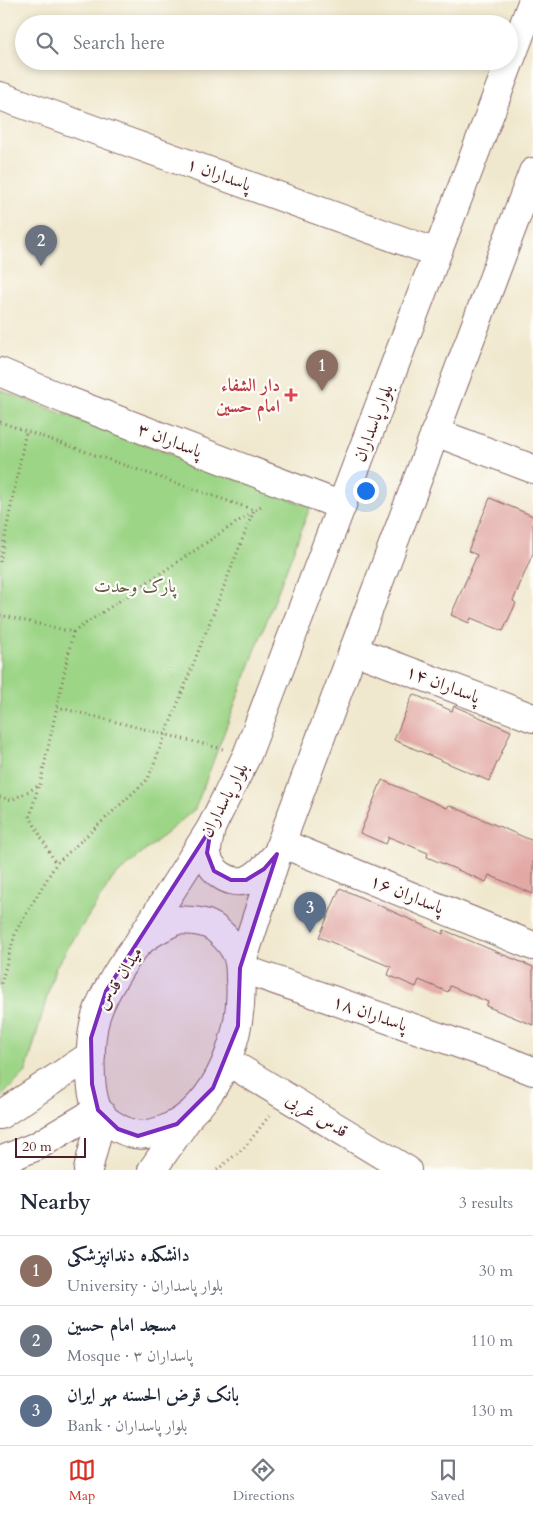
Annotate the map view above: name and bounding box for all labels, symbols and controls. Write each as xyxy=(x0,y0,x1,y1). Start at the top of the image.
search box xyxy=(15,15,518,70)
icon: search xyxy=(33,29,61,57)
text: Search here xyxy=(73,30,165,56)
street label: پاسداران ۱ xyxy=(183,151,256,198)
pin: 2 xyxy=(25,225,57,266)
pin: 1 xyxy=(306,350,338,391)
place label: دار الشفاء امام حسین xyxy=(216,373,280,422)
street label: بلوار پاسداران xyxy=(347,381,400,466)
marker: دار الشفاء امام حسین xyxy=(284,388,298,402)
street label: پاسداران ۳ xyxy=(134,417,207,465)
your location xyxy=(353,478,379,504)
park label: پارک وحدت xyxy=(94,574,177,599)
street label: پاسداران ۱۴ xyxy=(402,659,485,711)
street label: بلوار پاسداران xyxy=(194,759,255,842)
street label: پاسداران ۱۶ xyxy=(366,868,449,921)
pin: 3 xyxy=(294,892,326,933)
street label: میدان قدس xyxy=(90,942,149,1015)
street label: پاسداران ۱۸ xyxy=(329,989,412,1038)
street label: قدس غربی xyxy=(281,1087,352,1144)
scale bar xyxy=(15,1135,86,1158)
text: 20 m xyxy=(22,1137,52,1156)
text: Nearby xyxy=(20,1188,91,1217)
text: 3 results xyxy=(459,1192,513,1214)
text: دانشکده دندانپزشکی xyxy=(67,1242,190,1268)
text: 1 xyxy=(32,1260,40,1282)
text: 30 m xyxy=(479,1260,513,1282)
text: University · بلوار پاسداران xyxy=(67,1275,223,1297)
text: مسجد امام حسین xyxy=(67,1312,177,1338)
text: 2 xyxy=(32,1330,40,1352)
text: 110 m xyxy=(471,1330,513,1352)
text: Mosque · پاسداران ۳ xyxy=(67,1345,193,1367)
text: بانک قرض الحسنه مهر ایران xyxy=(67,1382,239,1408)
text: 3 xyxy=(32,1400,40,1422)
text: 130 m xyxy=(471,1400,513,1422)
text: Bank · بلوار پاسداران xyxy=(67,1415,187,1437)
tab: Map xyxy=(68,1456,96,1505)
tab: Directions xyxy=(233,1456,294,1505)
tab: Saved xyxy=(431,1456,465,1505)

